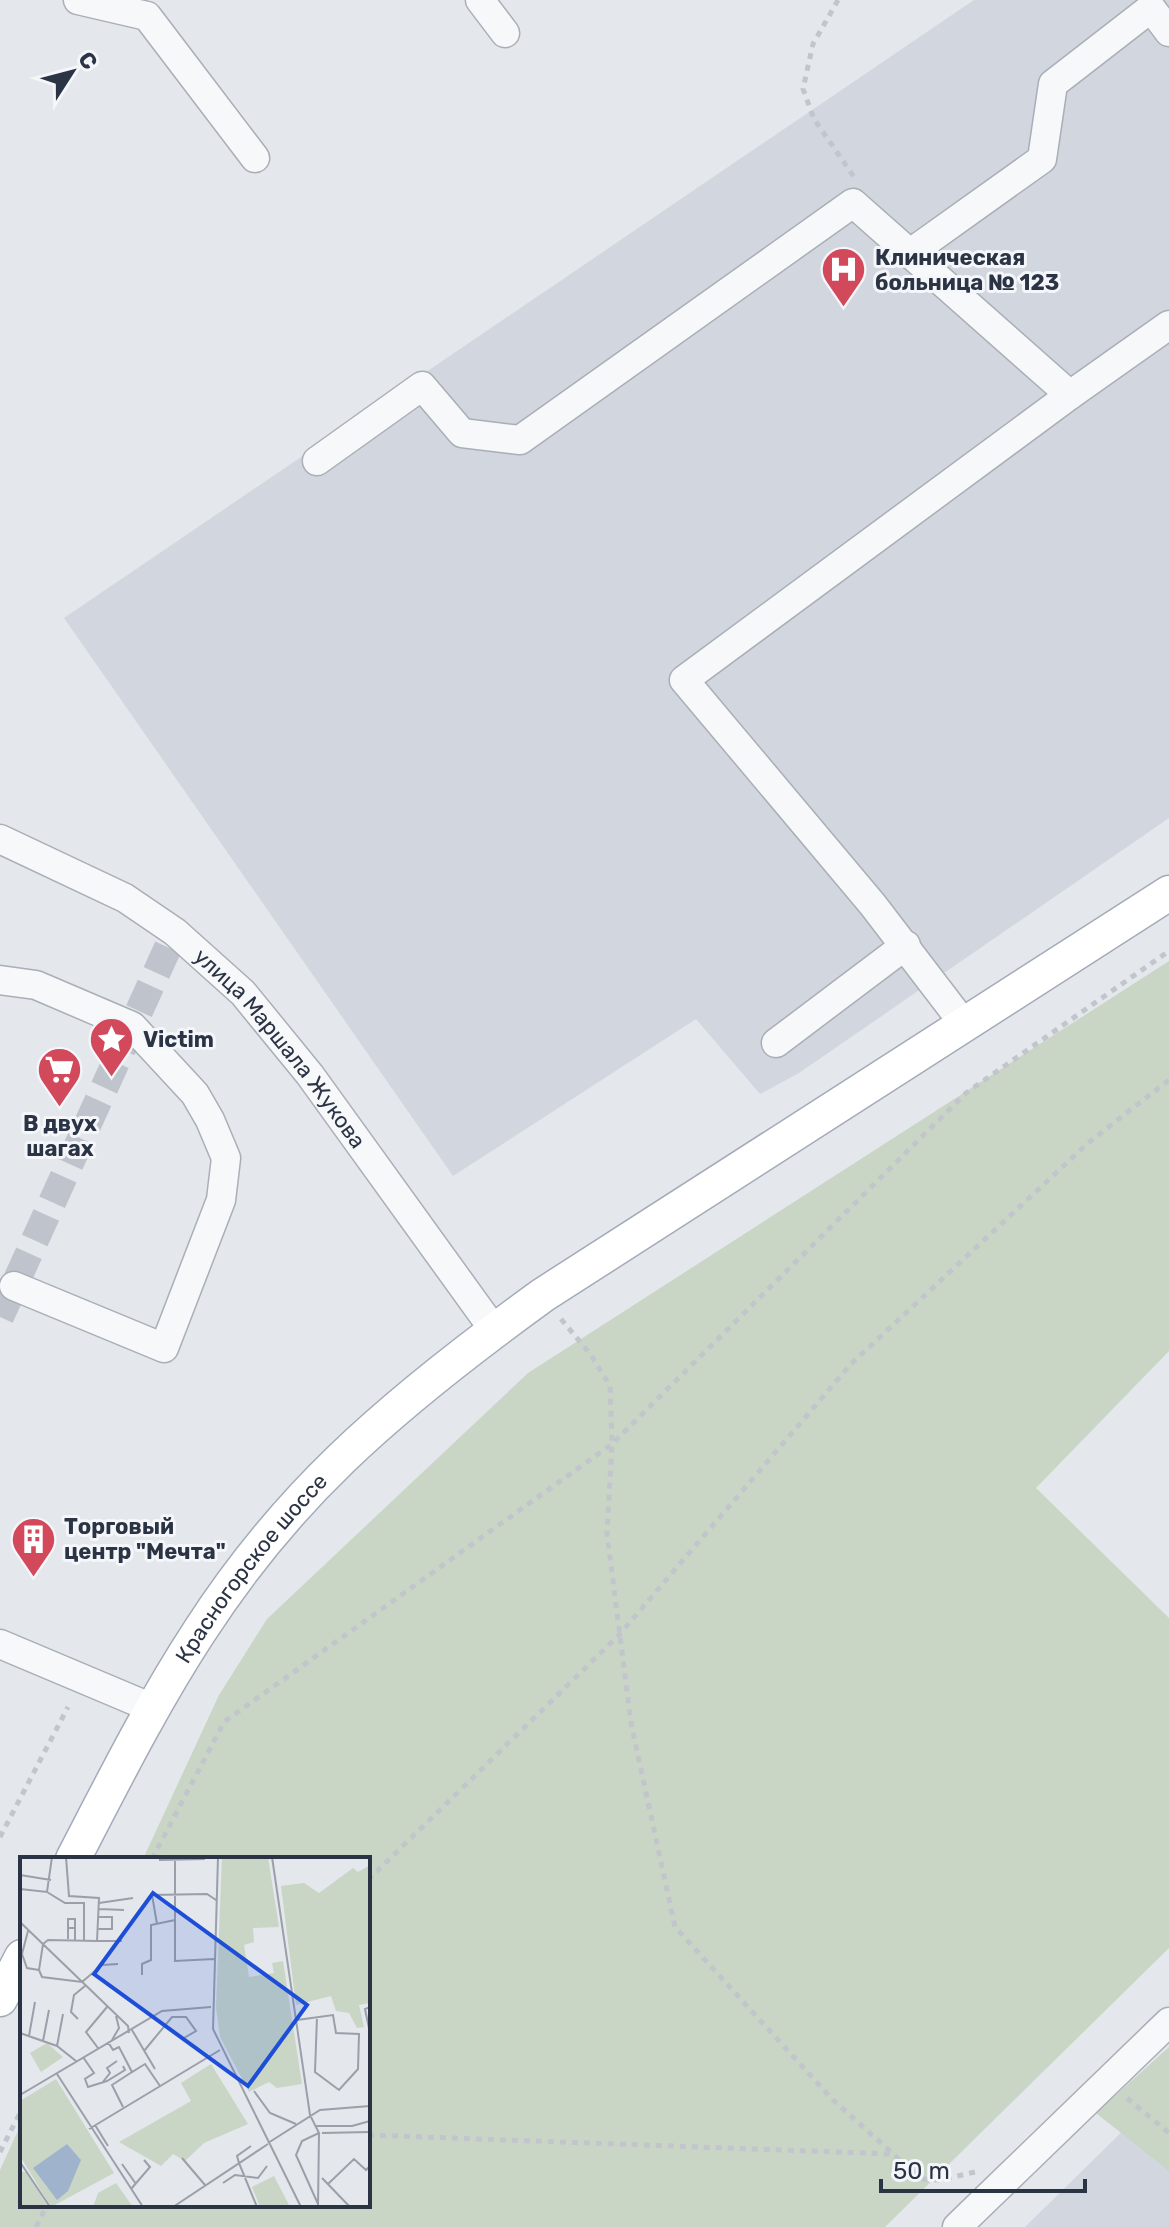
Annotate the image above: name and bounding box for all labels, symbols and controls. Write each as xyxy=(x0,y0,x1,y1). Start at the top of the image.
north arrow xyxy=(32,32,112,112)
text: С xyxy=(72,46,103,75)
place label: Клиническая больница № 123 xyxy=(875,244,1059,296)
hospital icon: Клиническая больница № 123 xyxy=(820,246,868,309)
street label: улица Маршала Жукова xyxy=(189,942,372,1153)
place icon: Victim xyxy=(88,1015,136,1078)
place label: Victim xyxy=(143,1026,214,1053)
supermarket icon: В двух шагах xyxy=(36,1046,84,1109)
place label: В двух шагах xyxy=(23,1110,97,1162)
street label: Красногорское шоссе xyxy=(169,1468,333,1668)
place label: Торговый центр "Мечта" xyxy=(64,1513,226,1565)
building icon: Торговый центр "Мечта" xyxy=(9,1515,57,1578)
inset map xyxy=(20,1857,370,2207)
scale bar xyxy=(881,2143,1085,2193)
text: 50 m xyxy=(893,2157,950,2185)

